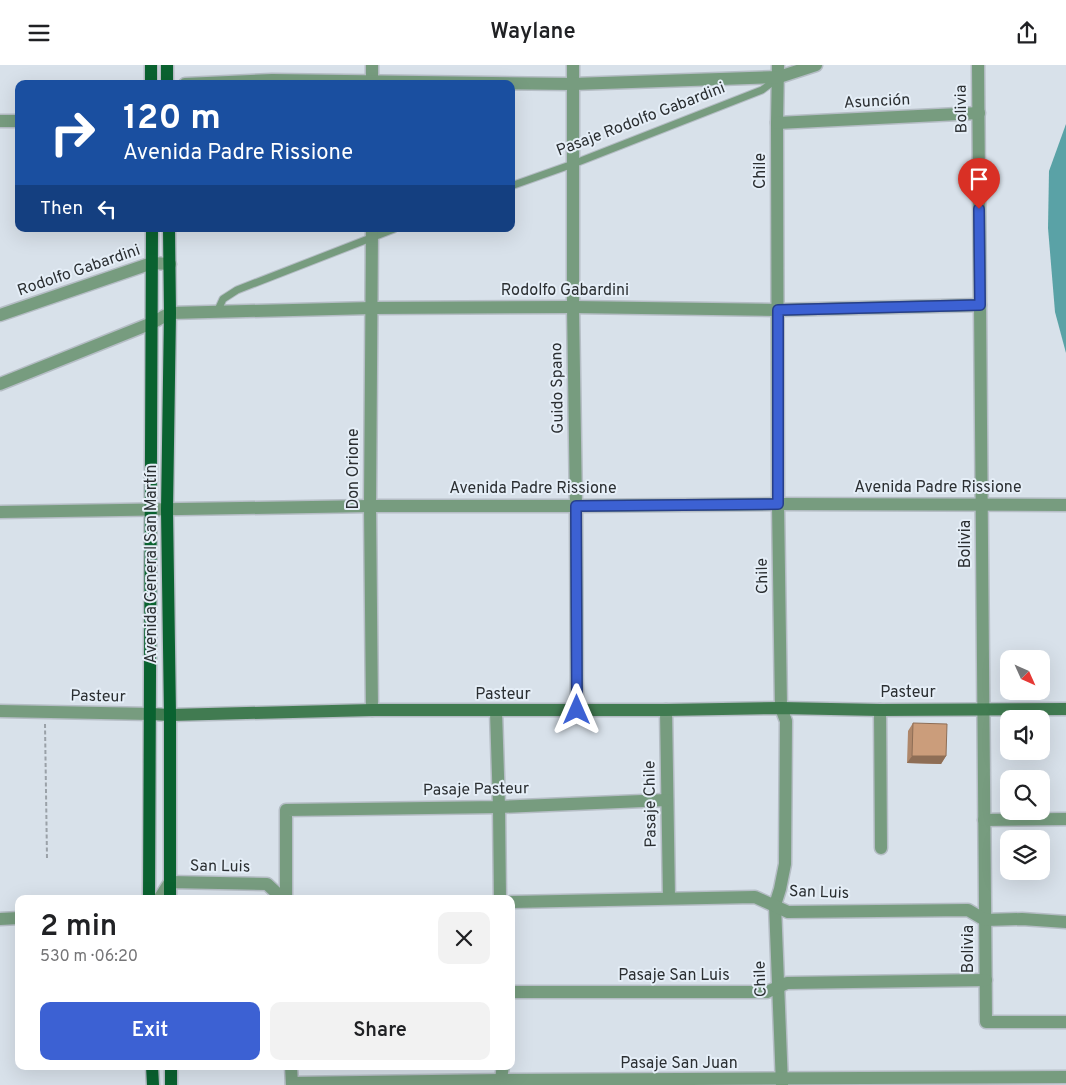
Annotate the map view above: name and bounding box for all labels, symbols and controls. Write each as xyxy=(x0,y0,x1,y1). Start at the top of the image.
icon: menu xyxy=(25,19,53,47)
text: Waylane xyxy=(490,19,576,46)
icon: share xyxy=(1013,19,1041,47)
street label: Pasaje Rodolfo Gabardini xyxy=(554,79,728,161)
street label: Bolivia xyxy=(952,85,972,133)
street label: Asunción xyxy=(843,90,911,114)
text: 120 m xyxy=(123,97,221,141)
icon: right xyxy=(40,100,105,165)
text: Avenida Padre Rissione xyxy=(123,140,353,167)
street label: Chile xyxy=(751,153,771,189)
pin xyxy=(958,158,1000,209)
icon: arrive xyxy=(965,165,993,193)
icon: left xyxy=(93,195,121,223)
text: Then xyxy=(40,197,83,221)
street label: Rodolfo Gabardini xyxy=(15,241,143,301)
street label: Rodolfo Gabardini xyxy=(501,281,629,301)
street label: Guido Spano xyxy=(547,342,569,434)
street label: Don Orione xyxy=(344,428,364,510)
street label: Avenida General San Martín xyxy=(142,465,162,663)
street label: Avenida Padre Rissione xyxy=(854,478,1022,498)
street label: Avenida Padre Rissione xyxy=(449,479,617,499)
street label: Bolivia xyxy=(956,520,976,568)
street label: Chile xyxy=(753,558,773,594)
north arrow xyxy=(1000,650,1050,700)
map controls xyxy=(1000,650,1050,880)
position arrow xyxy=(550,683,602,735)
street label: Pasteur xyxy=(880,683,936,703)
street label: Pasteur xyxy=(475,685,531,705)
street label: Pasteur xyxy=(70,687,126,707)
button: sound xyxy=(1000,710,1050,760)
street label: Pasaje Chile xyxy=(640,760,662,848)
button: search xyxy=(1000,770,1050,820)
street label: Pasaje Pasteur xyxy=(423,779,529,801)
button: layers xyxy=(1000,830,1050,880)
street label: San Luis xyxy=(190,856,250,878)
street label: San Luis xyxy=(788,882,850,904)
text: 2 min xyxy=(40,909,117,946)
button: close xyxy=(438,912,490,964)
street label: Bolivia xyxy=(959,925,979,973)
text: 530 m · 06:20 xyxy=(40,947,138,967)
street label: Chile xyxy=(750,961,772,997)
street label: Pasaje San Luis xyxy=(618,966,730,986)
button: Exit xyxy=(40,1002,260,1060)
button: Share xyxy=(270,1002,490,1060)
street label: Pasaje San Juan xyxy=(620,1054,738,1074)

